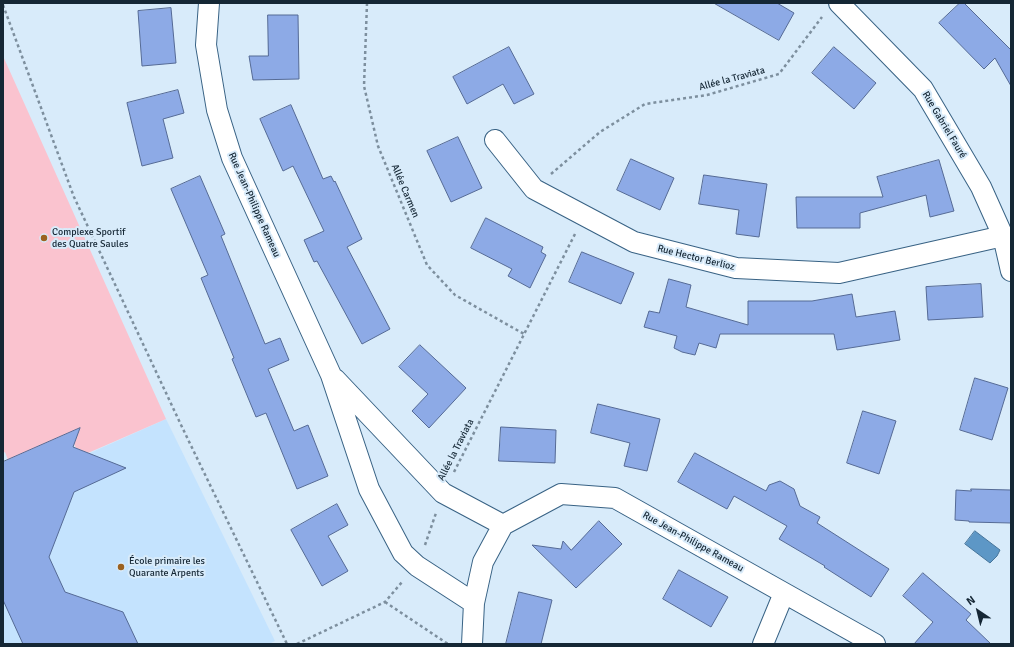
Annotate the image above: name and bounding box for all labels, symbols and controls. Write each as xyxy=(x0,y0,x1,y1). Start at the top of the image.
street label: Allée la Traviata xyxy=(698,64,766,94)
street label: Rue Gabriel Fauré xyxy=(919,89,969,161)
street label: Rue Jean-Philippe Rameau xyxy=(225,151,283,259)
street label: Allée Carmen xyxy=(388,162,422,220)
place label: Complexe Sportif des Quatre Saules xyxy=(52,226,128,250)
marker: Complexe Sportif des Quatre Saules xyxy=(39,233,49,243)
street label: Rue Hector Berlioz xyxy=(656,243,736,273)
street label: Allée la Traviata xyxy=(435,417,477,483)
street label: Rue Jean-Philippe Rameau xyxy=(640,509,746,575)
place label: École primaire les Quarante Arpents xyxy=(129,555,205,578)
marker: École primaire les Quarante Arpents xyxy=(116,562,126,572)
north arrow xyxy=(958,591,998,631)
text: N xyxy=(964,593,978,608)

